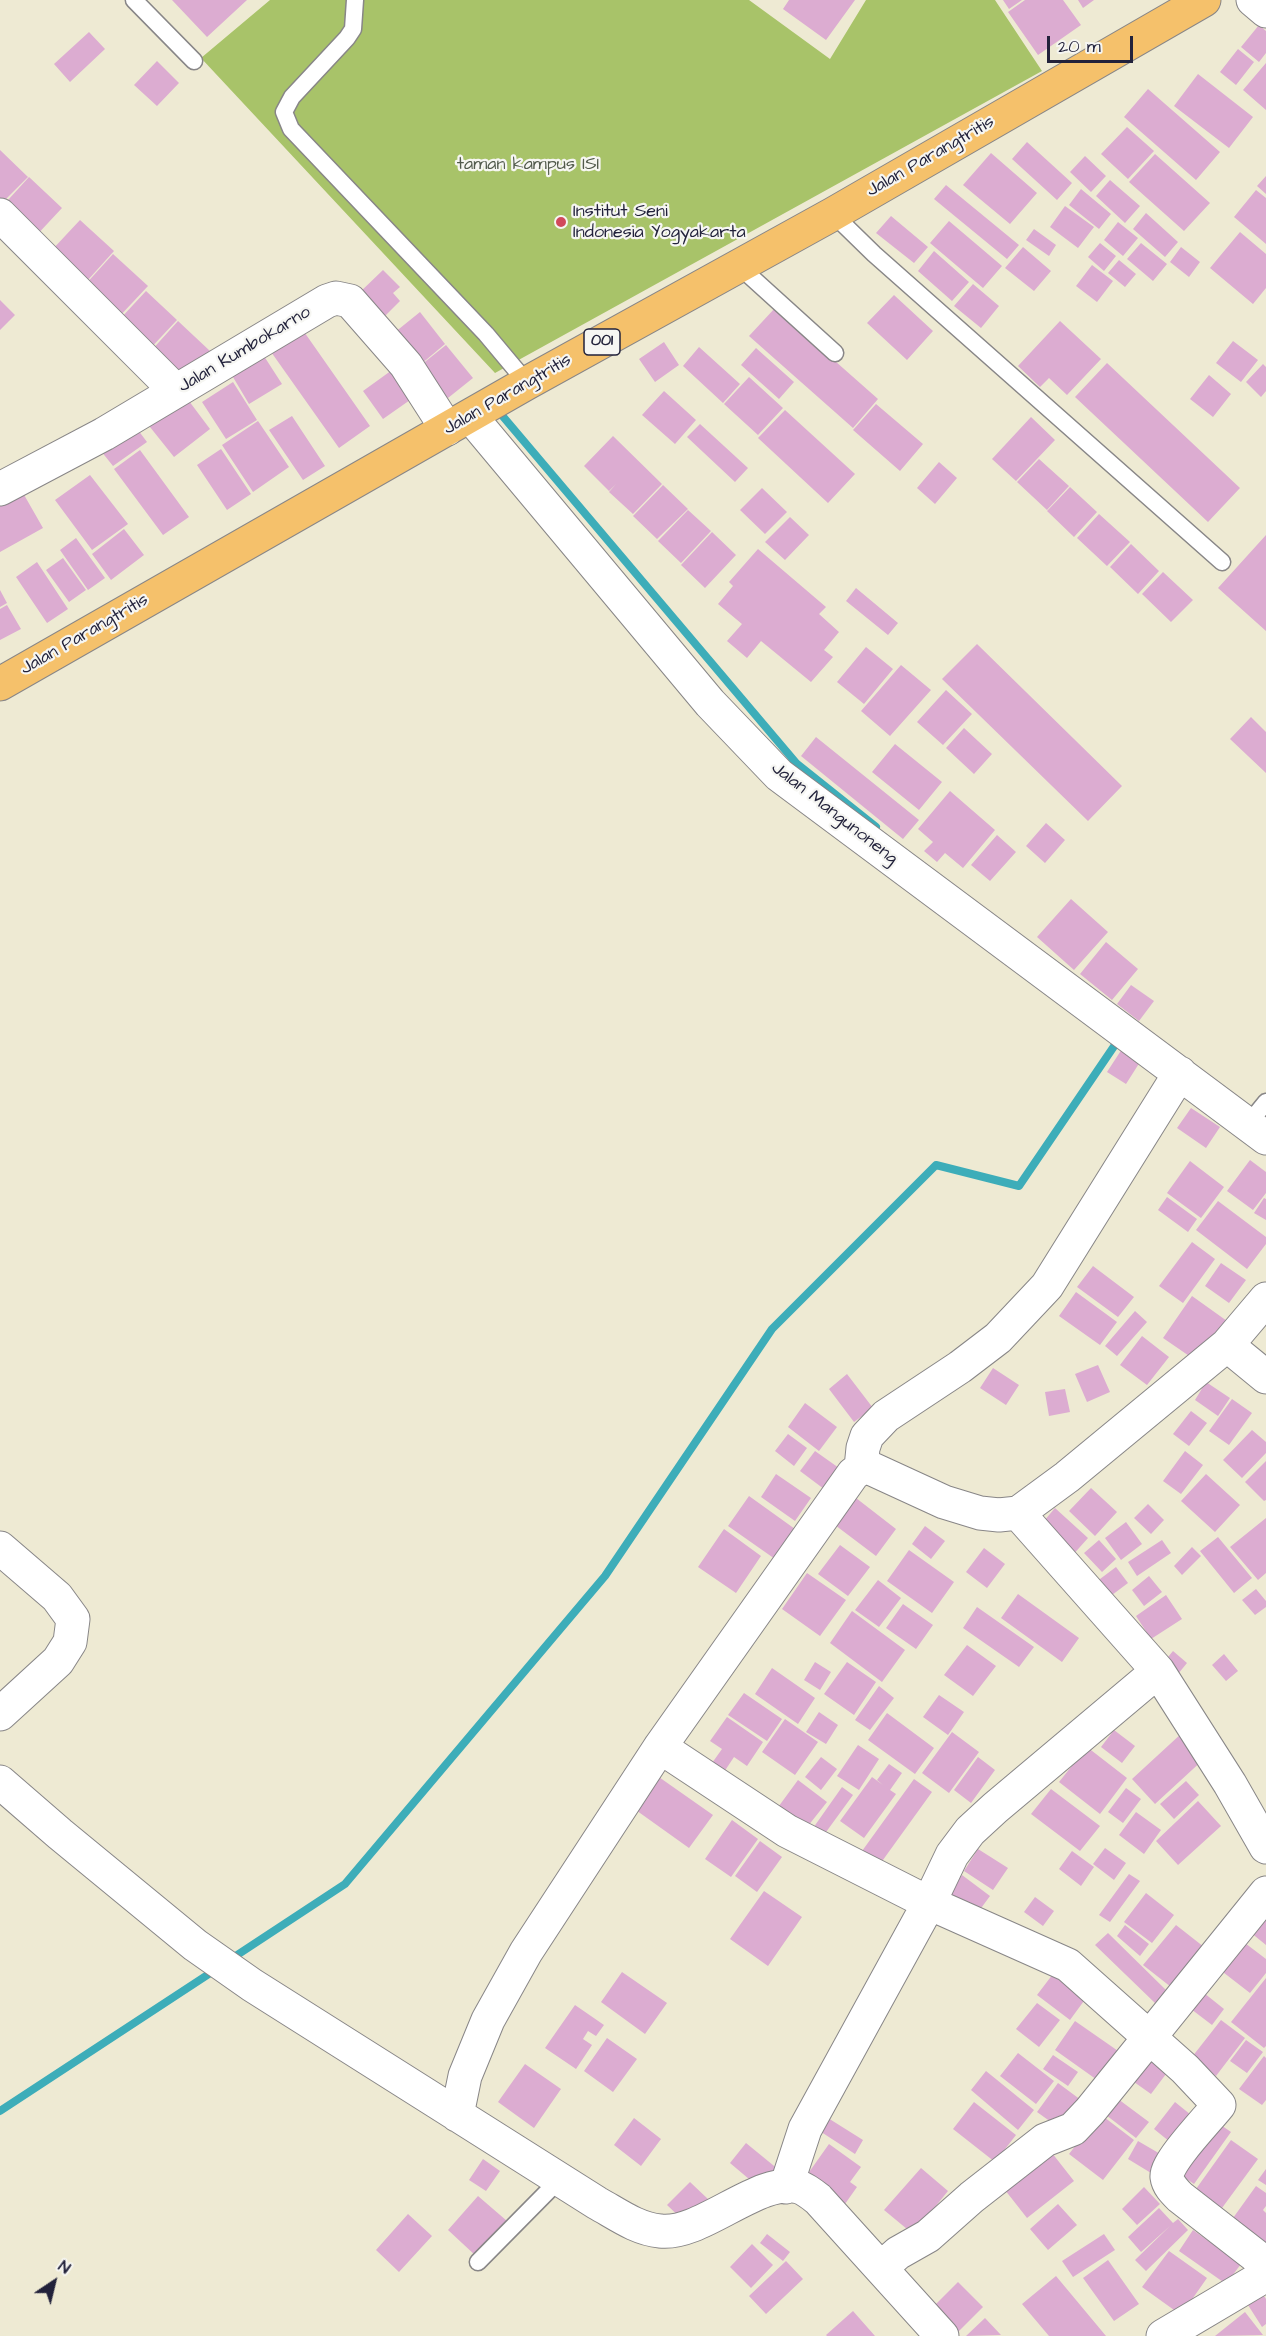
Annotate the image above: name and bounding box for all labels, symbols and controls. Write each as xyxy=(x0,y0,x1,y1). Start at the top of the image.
scale bar xyxy=(1050,24,1136,62)
text: 20 m xyxy=(1058,34,1101,59)
street label: Jalan Parangtritis xyxy=(863,112,999,202)
park label: taman kampus ISI xyxy=(457,154,599,176)
place label: Institut Seni Indonesia Yogyakarta xyxy=(573,201,746,244)
marker: Institut Seni Indonesia Yogyakarta xyxy=(554,215,568,229)
street label: Jalan Kumbokarno xyxy=(175,302,315,398)
road number: 001 xyxy=(584,329,620,355)
street label: Jalan Parangtritis xyxy=(440,350,576,440)
street label: Jalan Parangtritis xyxy=(17,590,153,680)
street label: Jalan Mangunoneng xyxy=(766,758,902,870)
north arrow xyxy=(24,2252,84,2312)
text: N xyxy=(54,2255,75,2279)

